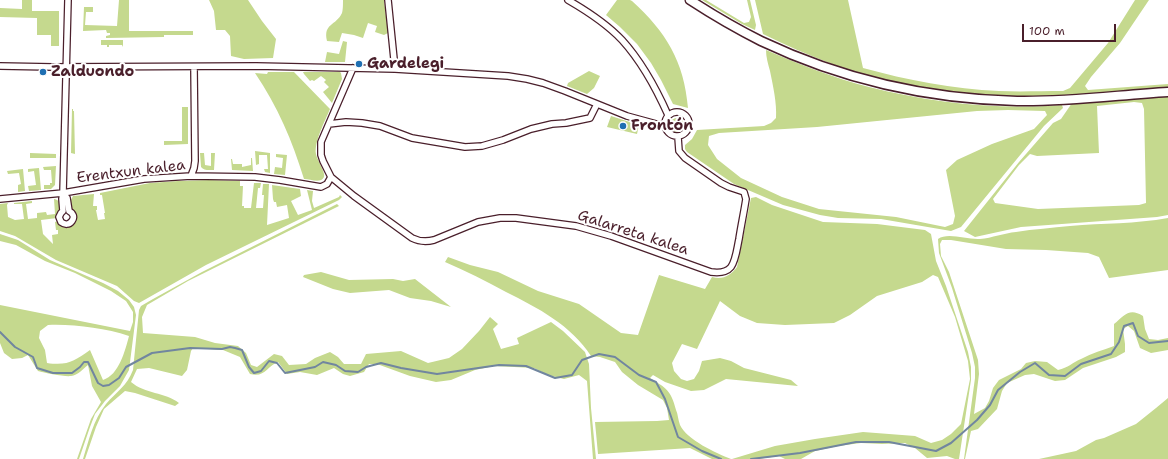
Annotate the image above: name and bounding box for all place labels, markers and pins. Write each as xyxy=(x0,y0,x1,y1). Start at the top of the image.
place label: Gardelegi xyxy=(367,55,444,73)
marker: Gardelegi xyxy=(354,59,364,69)
place label: Zalduondo xyxy=(51,63,134,81)
marker: Zalduondo xyxy=(38,67,48,77)
place label: Frontón xyxy=(631,117,693,135)
marker: Frontón xyxy=(618,121,628,131)

